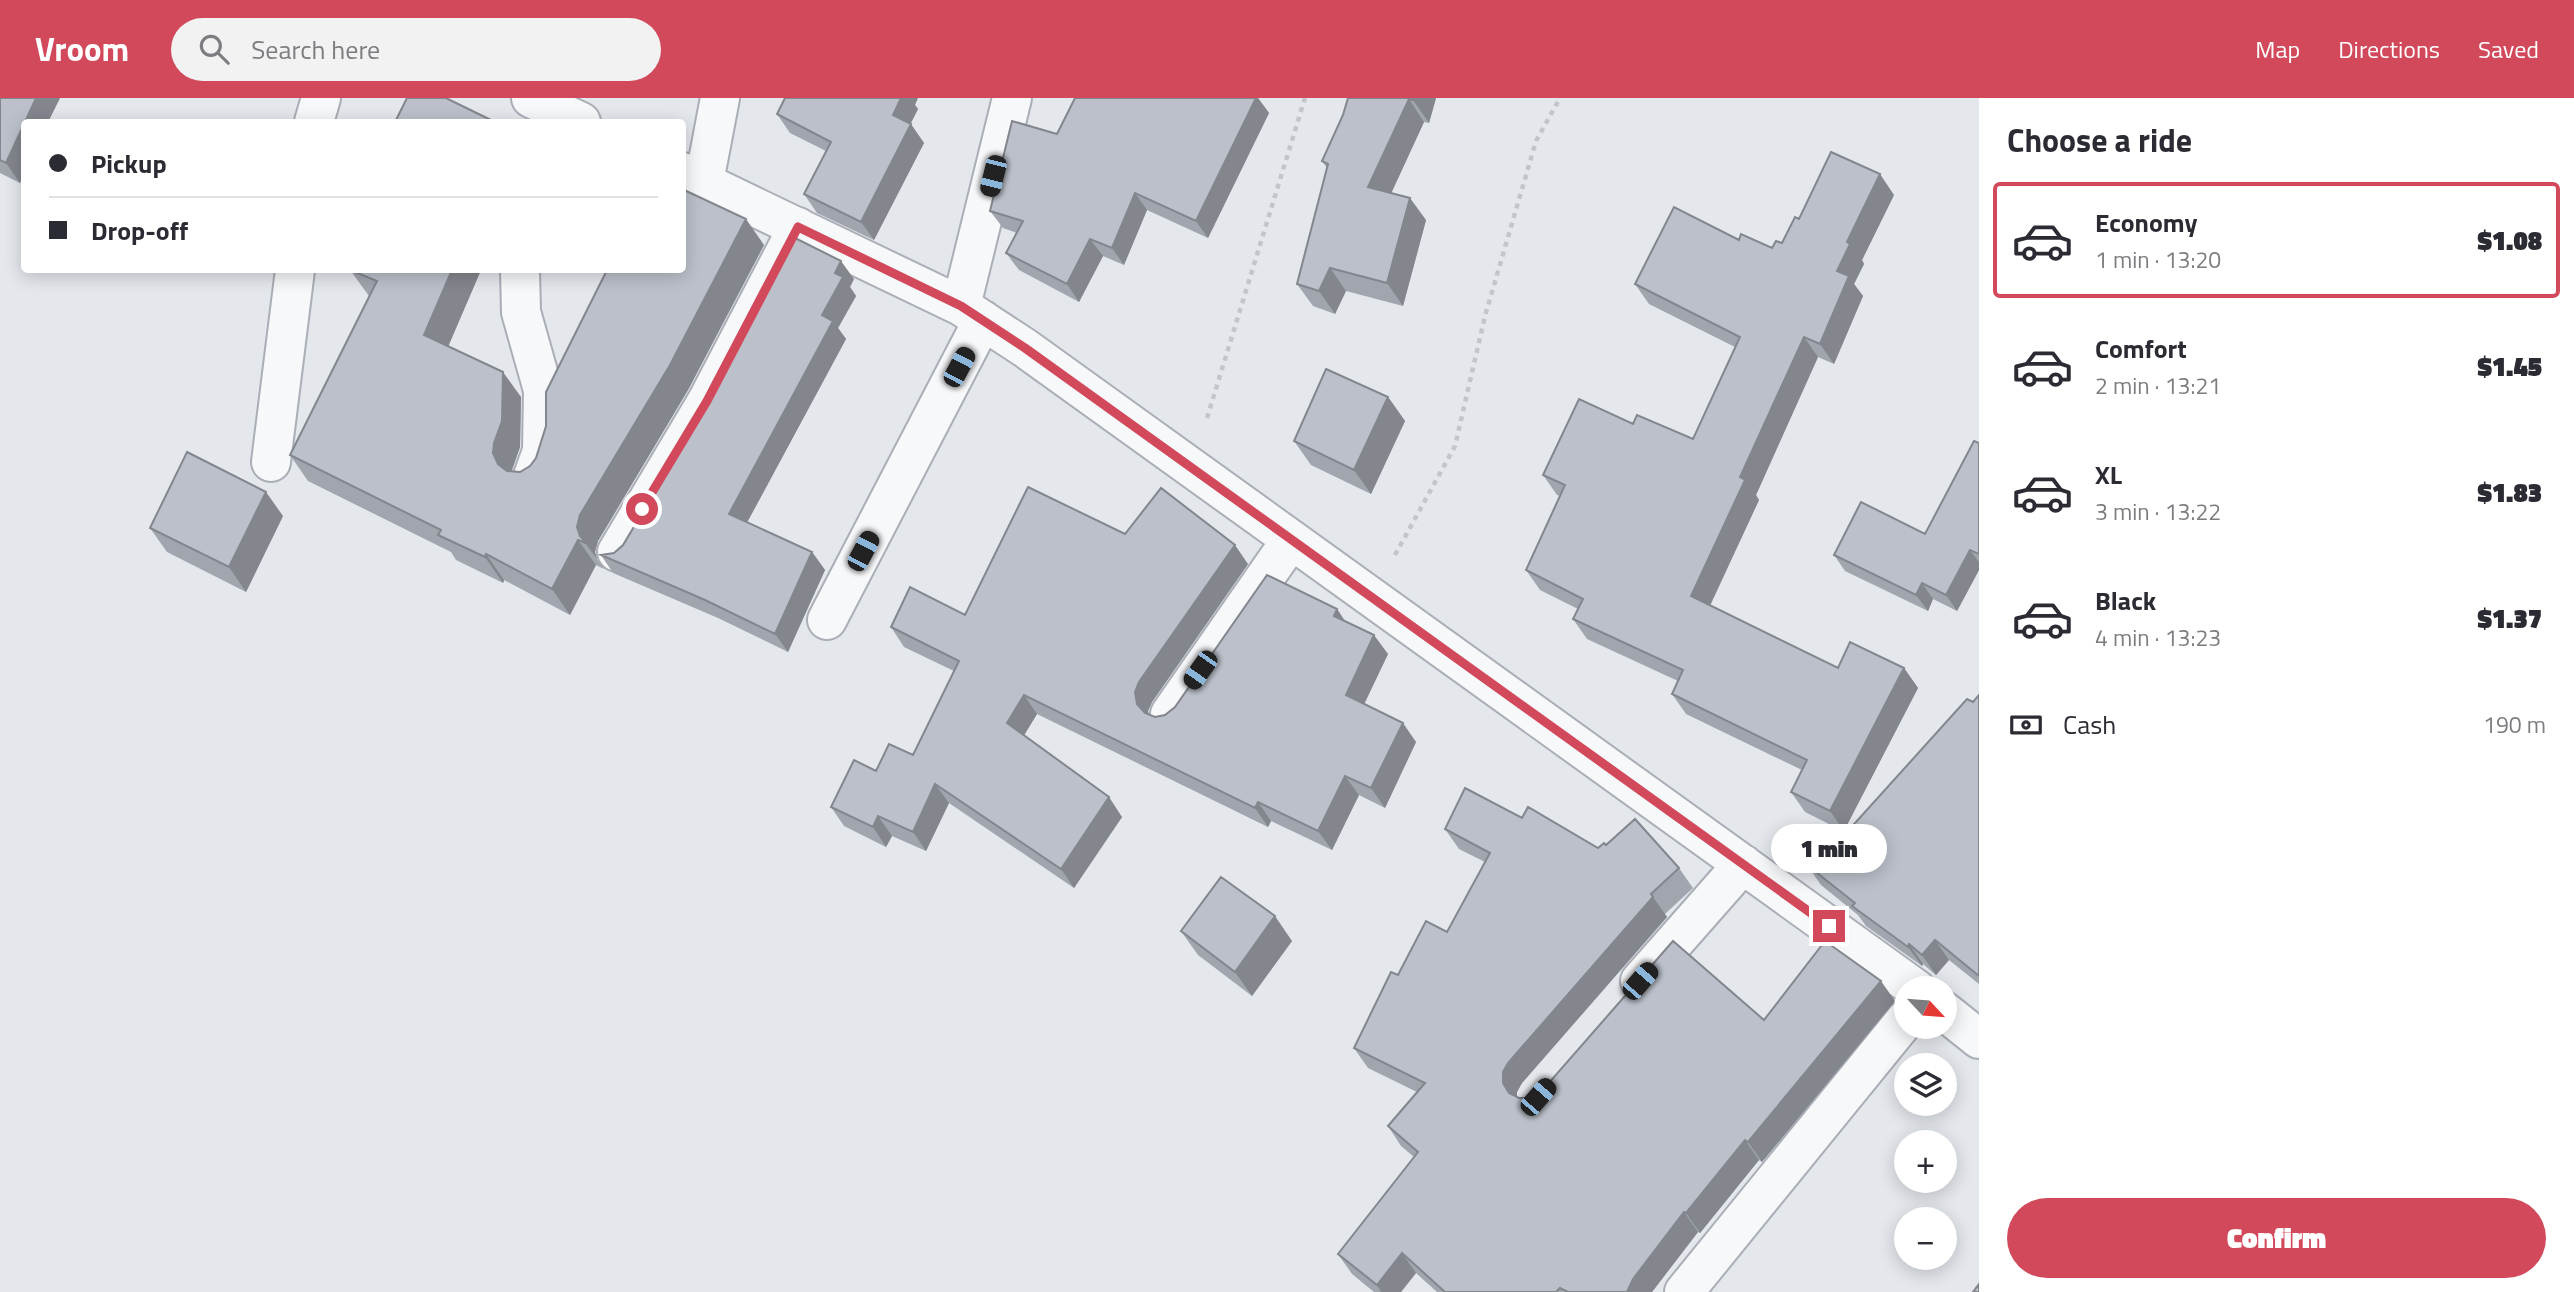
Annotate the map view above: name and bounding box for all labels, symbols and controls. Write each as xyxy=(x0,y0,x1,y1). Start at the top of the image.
search box xyxy=(171,18,661,81)
text: Vroom xyxy=(35,24,129,74)
icon: search xyxy=(195,30,233,68)
text: Search here xyxy=(251,30,380,69)
text: Map xyxy=(2255,31,2300,67)
text: Directions xyxy=(2338,31,2440,67)
text: Saved xyxy=(2478,31,2539,67)
text: Choose a ride xyxy=(2007,116,2192,164)
text: Pickup xyxy=(91,144,167,183)
car xyxy=(978,153,1009,199)
text: Economy xyxy=(2095,203,2197,242)
icon: car xyxy=(2011,209,2074,272)
text: Drop-off xyxy=(91,211,188,250)
text: $1.08 xyxy=(2477,221,2542,260)
text: 1 min · 13:20 xyxy=(2095,242,2221,277)
text: Comfort xyxy=(2095,329,2187,368)
icon: car xyxy=(2011,335,2074,398)
car xyxy=(940,344,979,390)
text: $1.45 xyxy=(2477,347,2542,386)
text: 2 min · 13:21 xyxy=(2095,368,2221,403)
text: XL xyxy=(2095,455,2122,494)
icon: car xyxy=(2011,461,2074,524)
text: $1.83 xyxy=(2477,473,2542,512)
route start xyxy=(626,493,658,525)
text: 3 min · 13:22 xyxy=(2095,494,2221,529)
car xyxy=(844,528,883,574)
text: Black xyxy=(2095,581,2156,620)
icon: car xyxy=(2011,587,2074,650)
text: $1.37 xyxy=(2477,599,2542,638)
text: 4 min · 13:23 xyxy=(2095,620,2221,655)
car xyxy=(1180,647,1221,693)
text: Cash xyxy=(2063,705,2116,744)
icon: cash xyxy=(2007,706,2045,744)
text: 190 m xyxy=(2483,707,2546,742)
callout: 1 min xyxy=(1771,824,1887,874)
text: 1 min xyxy=(1800,831,1858,866)
route end xyxy=(1813,910,1845,942)
car xyxy=(1619,958,1662,1004)
north arrow xyxy=(1894,976,1956,1040)
map controls xyxy=(1894,976,1957,1270)
button: layers xyxy=(1894,1053,1957,1116)
car xyxy=(1517,1074,1560,1120)
button: + xyxy=(1894,1130,1957,1193)
button: Confirm xyxy=(2007,1198,2546,1278)
button: − xyxy=(1894,1207,1957,1270)

